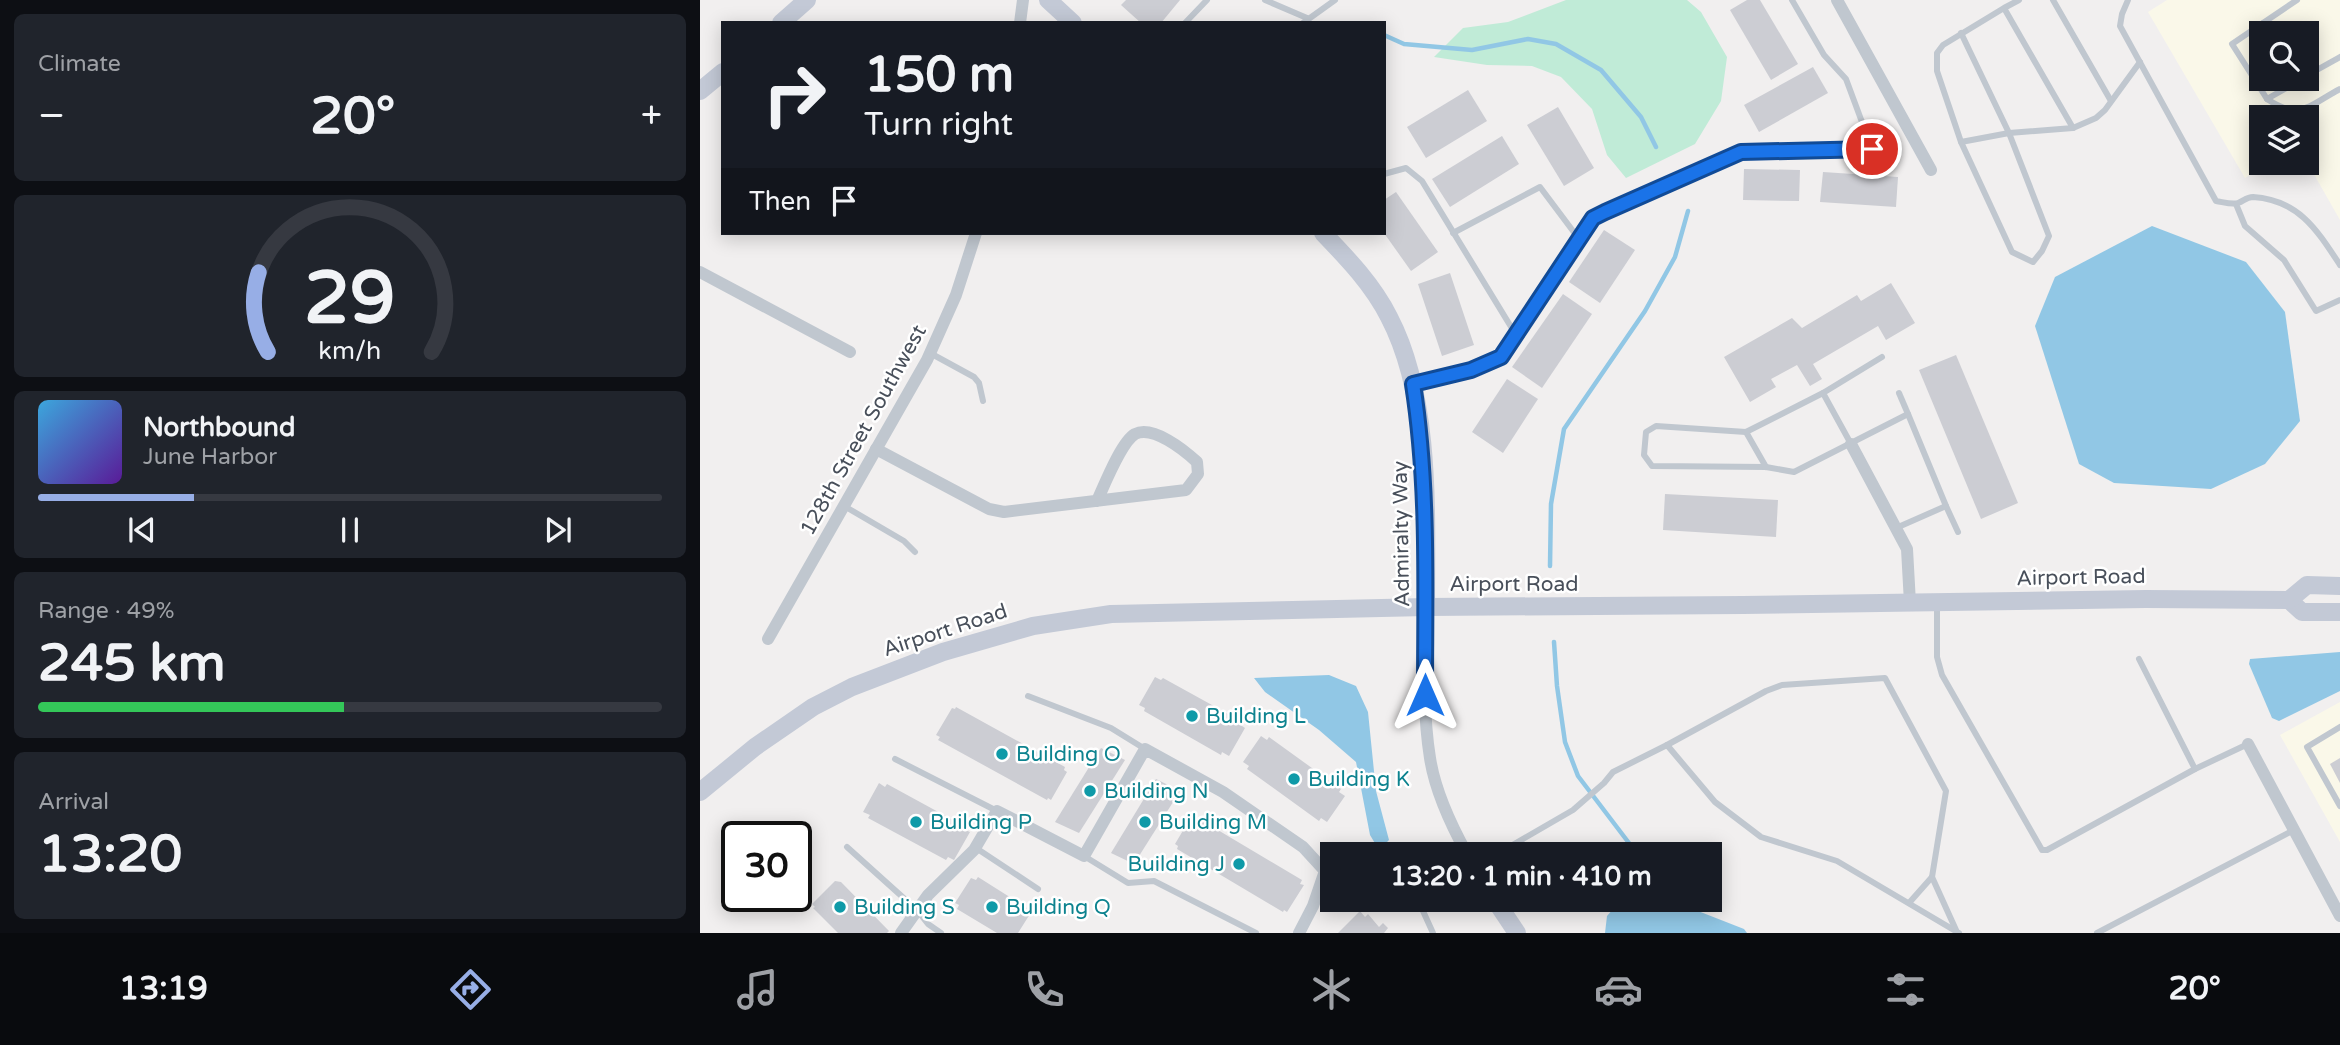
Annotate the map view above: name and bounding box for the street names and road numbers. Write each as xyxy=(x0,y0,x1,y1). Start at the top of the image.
street label: 128th Street Southwest xyxy=(795,321,932,540)
street label: Admiralty Way xyxy=(1388,461,1415,607)
street label: Airport Road xyxy=(2016,564,2146,591)
street label: Airport Road xyxy=(1449,572,1579,597)
street label: Airport Road xyxy=(880,599,1010,662)

